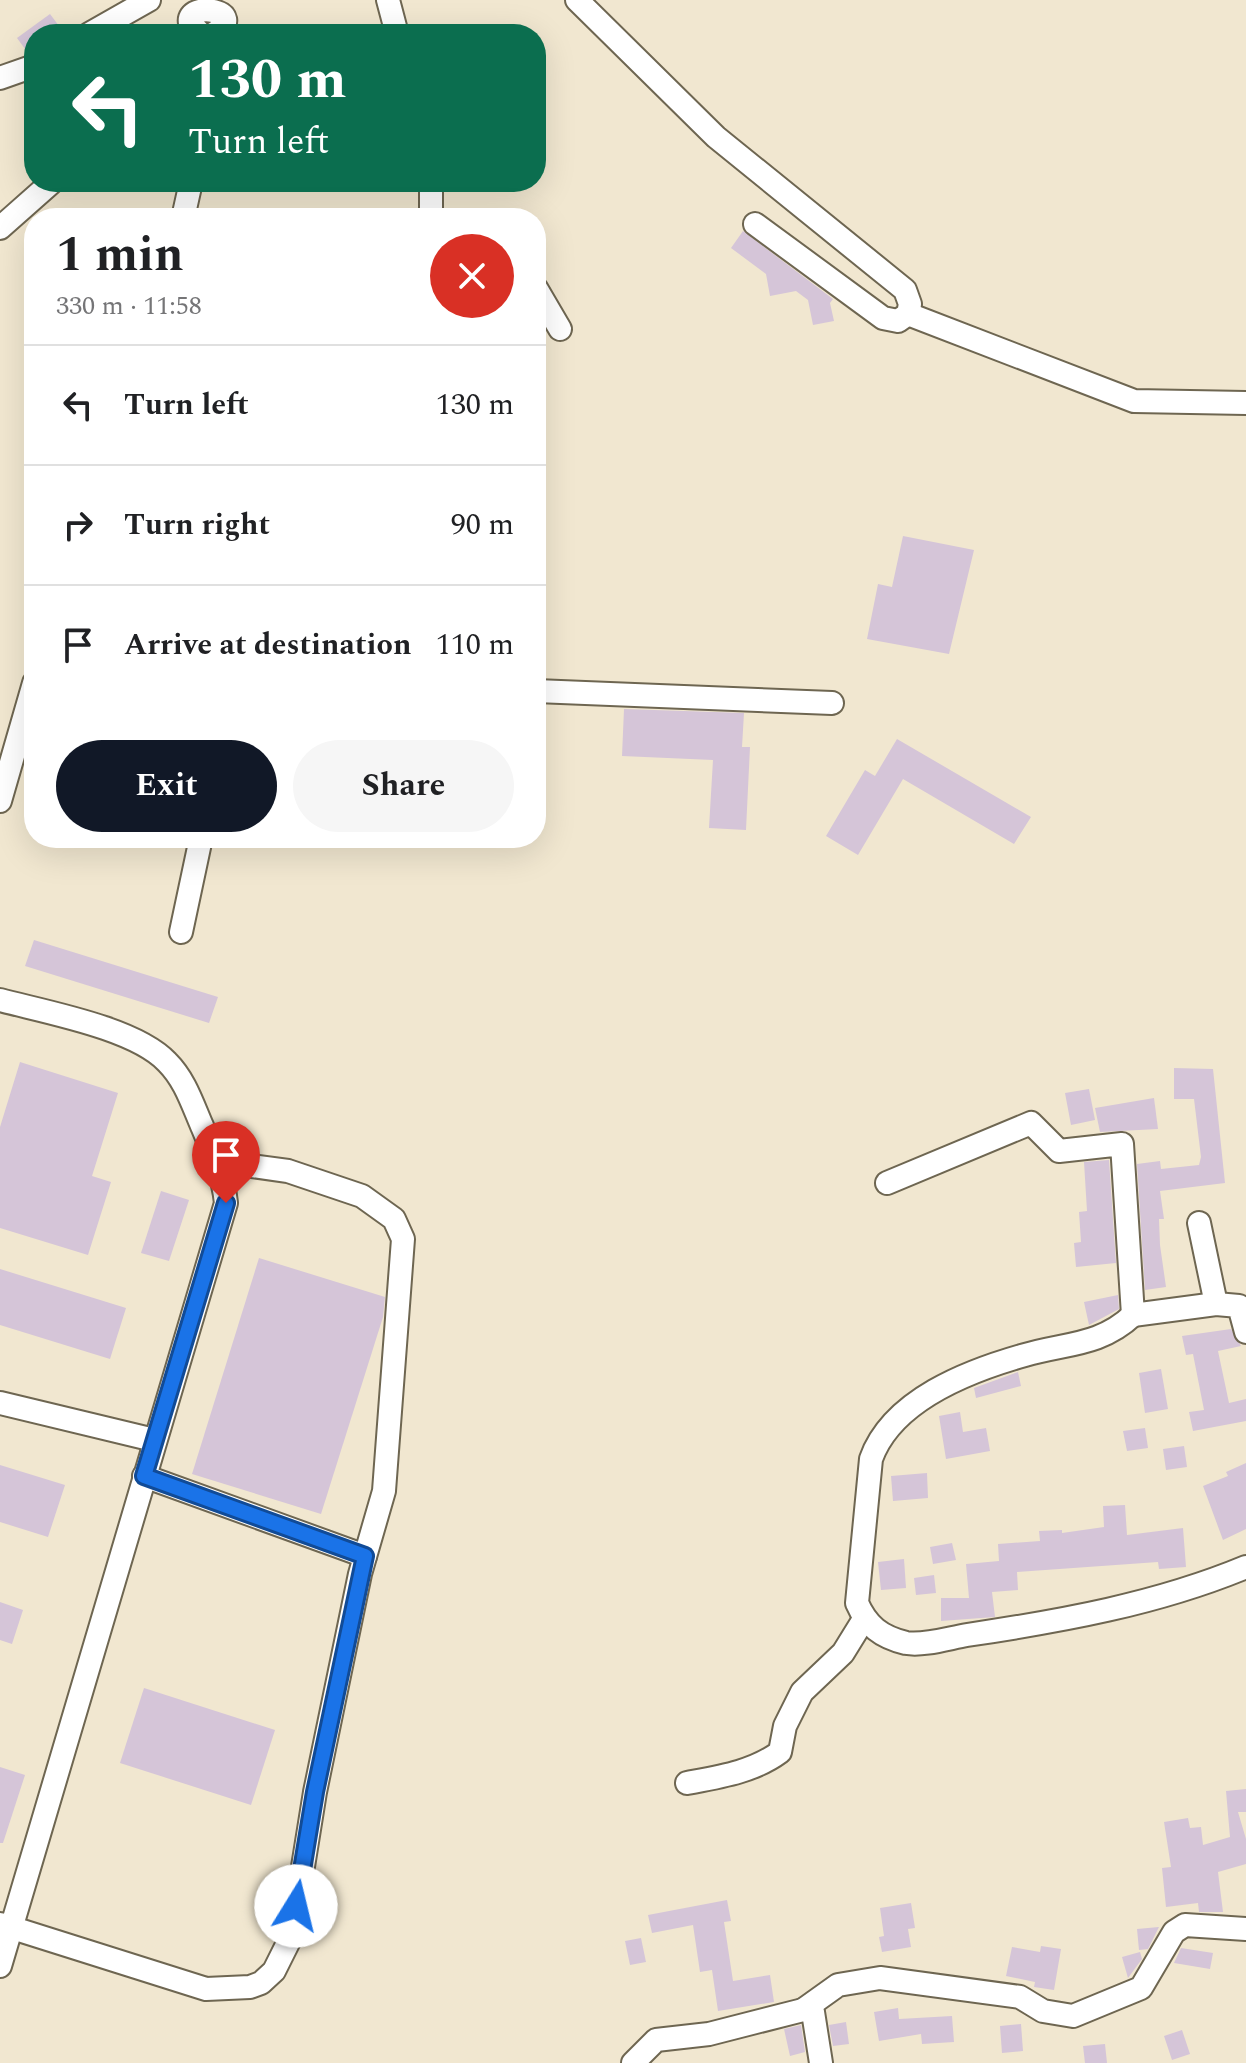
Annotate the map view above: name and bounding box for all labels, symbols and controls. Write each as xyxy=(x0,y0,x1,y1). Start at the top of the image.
text: 130 m xyxy=(188,38,347,123)
icon: left xyxy=(56,56,160,160)
text: Turn left xyxy=(188,115,329,170)
text: 1 min xyxy=(56,219,184,292)
button: close xyxy=(430,234,514,318)
text: 330 m · 11:58 xyxy=(56,286,202,326)
text: Turn left xyxy=(124,382,249,428)
text: 130 m xyxy=(436,382,514,428)
icon: left xyxy=(56,383,100,427)
text: Turn right xyxy=(124,502,270,548)
text: 90 m xyxy=(451,502,514,548)
icon: right xyxy=(56,503,100,547)
text: Arrive at destination xyxy=(124,622,411,668)
text: 110 m xyxy=(436,622,514,668)
icon: arrive xyxy=(56,623,100,667)
button: Exit xyxy=(56,740,277,832)
button: Share xyxy=(293,740,514,832)
pin xyxy=(192,1121,260,1203)
icon: arrive xyxy=(204,1133,248,1177)
position arrow xyxy=(254,1864,338,1948)

